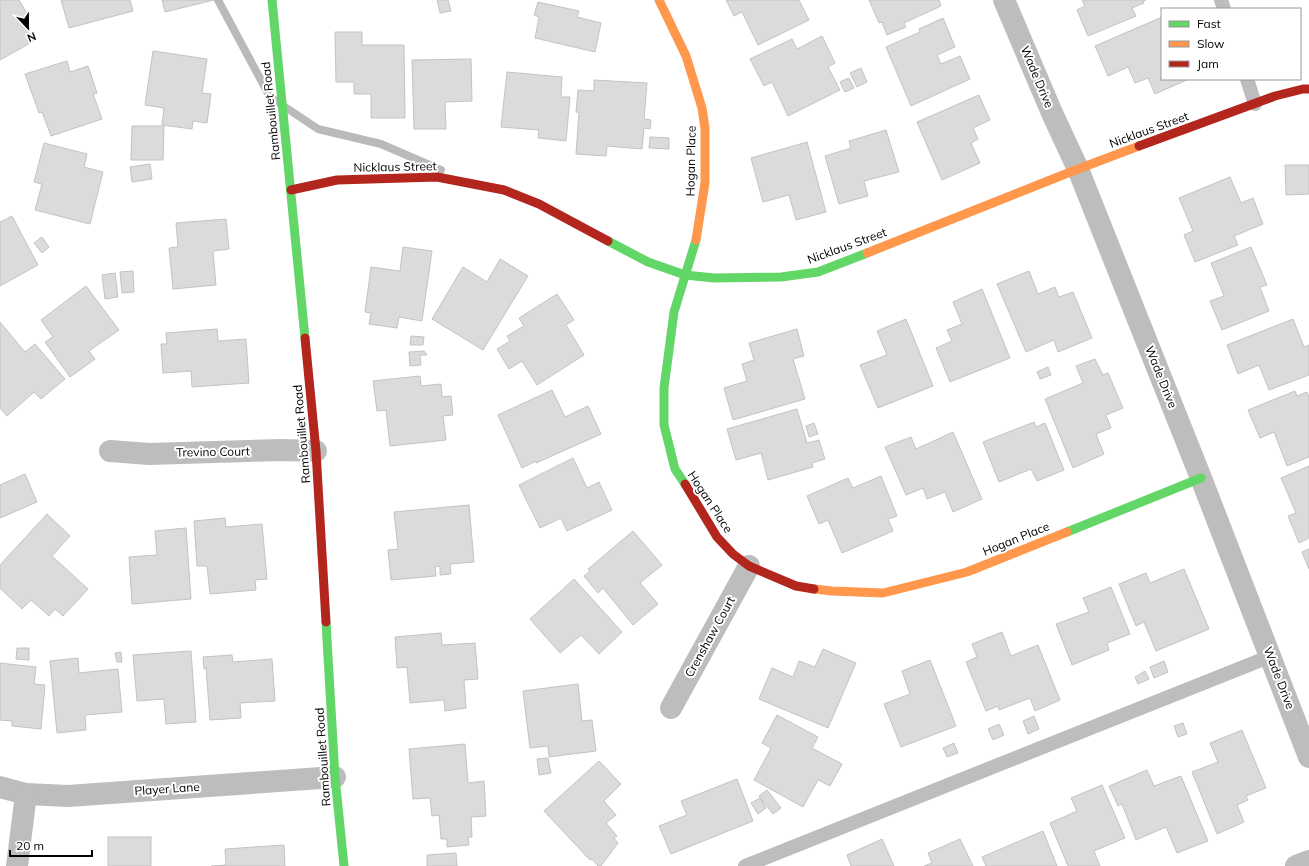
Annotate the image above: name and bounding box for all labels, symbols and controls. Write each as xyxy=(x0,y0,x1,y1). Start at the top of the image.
north arrow xyxy=(8,8,48,48)
legend xyxy=(1161,8,1301,80)
text: Fast xyxy=(1197,16,1221,31)
text: N xyxy=(25,29,38,45)
text: Slow xyxy=(1197,36,1225,51)
street label: Wade Drive xyxy=(1018,44,1057,110)
text: Jam xyxy=(1197,56,1219,71)
street label: Rambouillet Road xyxy=(258,61,283,161)
street label: Nicklaus Street xyxy=(1107,108,1190,151)
street label: Hogan Place xyxy=(682,125,699,197)
street label: Nicklaus Street xyxy=(353,158,437,175)
street label: Nicklaus Street xyxy=(805,224,888,267)
street label: Wade Drive xyxy=(1142,344,1181,410)
street label: Rambouillet Road xyxy=(290,384,313,484)
street label: Trevino Court xyxy=(176,443,250,460)
street label: Hogan Place xyxy=(685,468,736,536)
street label: Hogan Place xyxy=(980,518,1051,559)
street label: Crenshaw Court xyxy=(681,594,738,680)
street label: Wade Drive xyxy=(1261,644,1298,711)
street label: Rambouillet Road xyxy=(312,707,333,807)
street label: Player Lane xyxy=(134,779,200,798)
scale bar xyxy=(10,832,92,858)
text: 20 m xyxy=(16,838,44,853)

